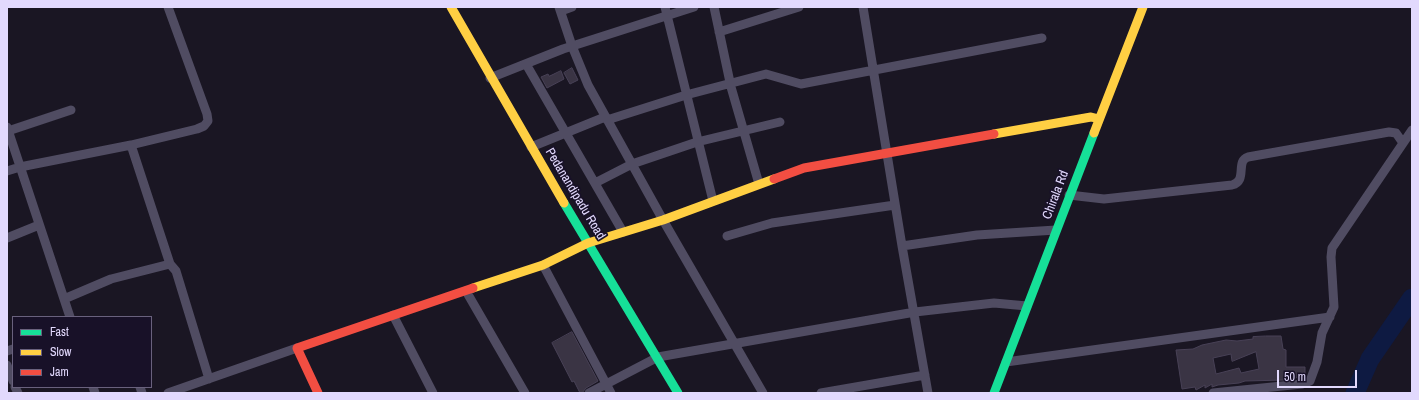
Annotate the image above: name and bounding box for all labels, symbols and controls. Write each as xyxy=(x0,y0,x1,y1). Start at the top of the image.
street label: Pedanandipadu Road xyxy=(542,146,608,242)
street label: Chirala Rd xyxy=(1040,168,1072,222)
legend xyxy=(12,316,152,388)
text: Fast xyxy=(50,324,69,340)
text: Slow xyxy=(50,344,71,360)
scale bar xyxy=(1279,362,1359,388)
text: Jam xyxy=(50,364,69,380)
text: 50 m xyxy=(1284,369,1306,385)

